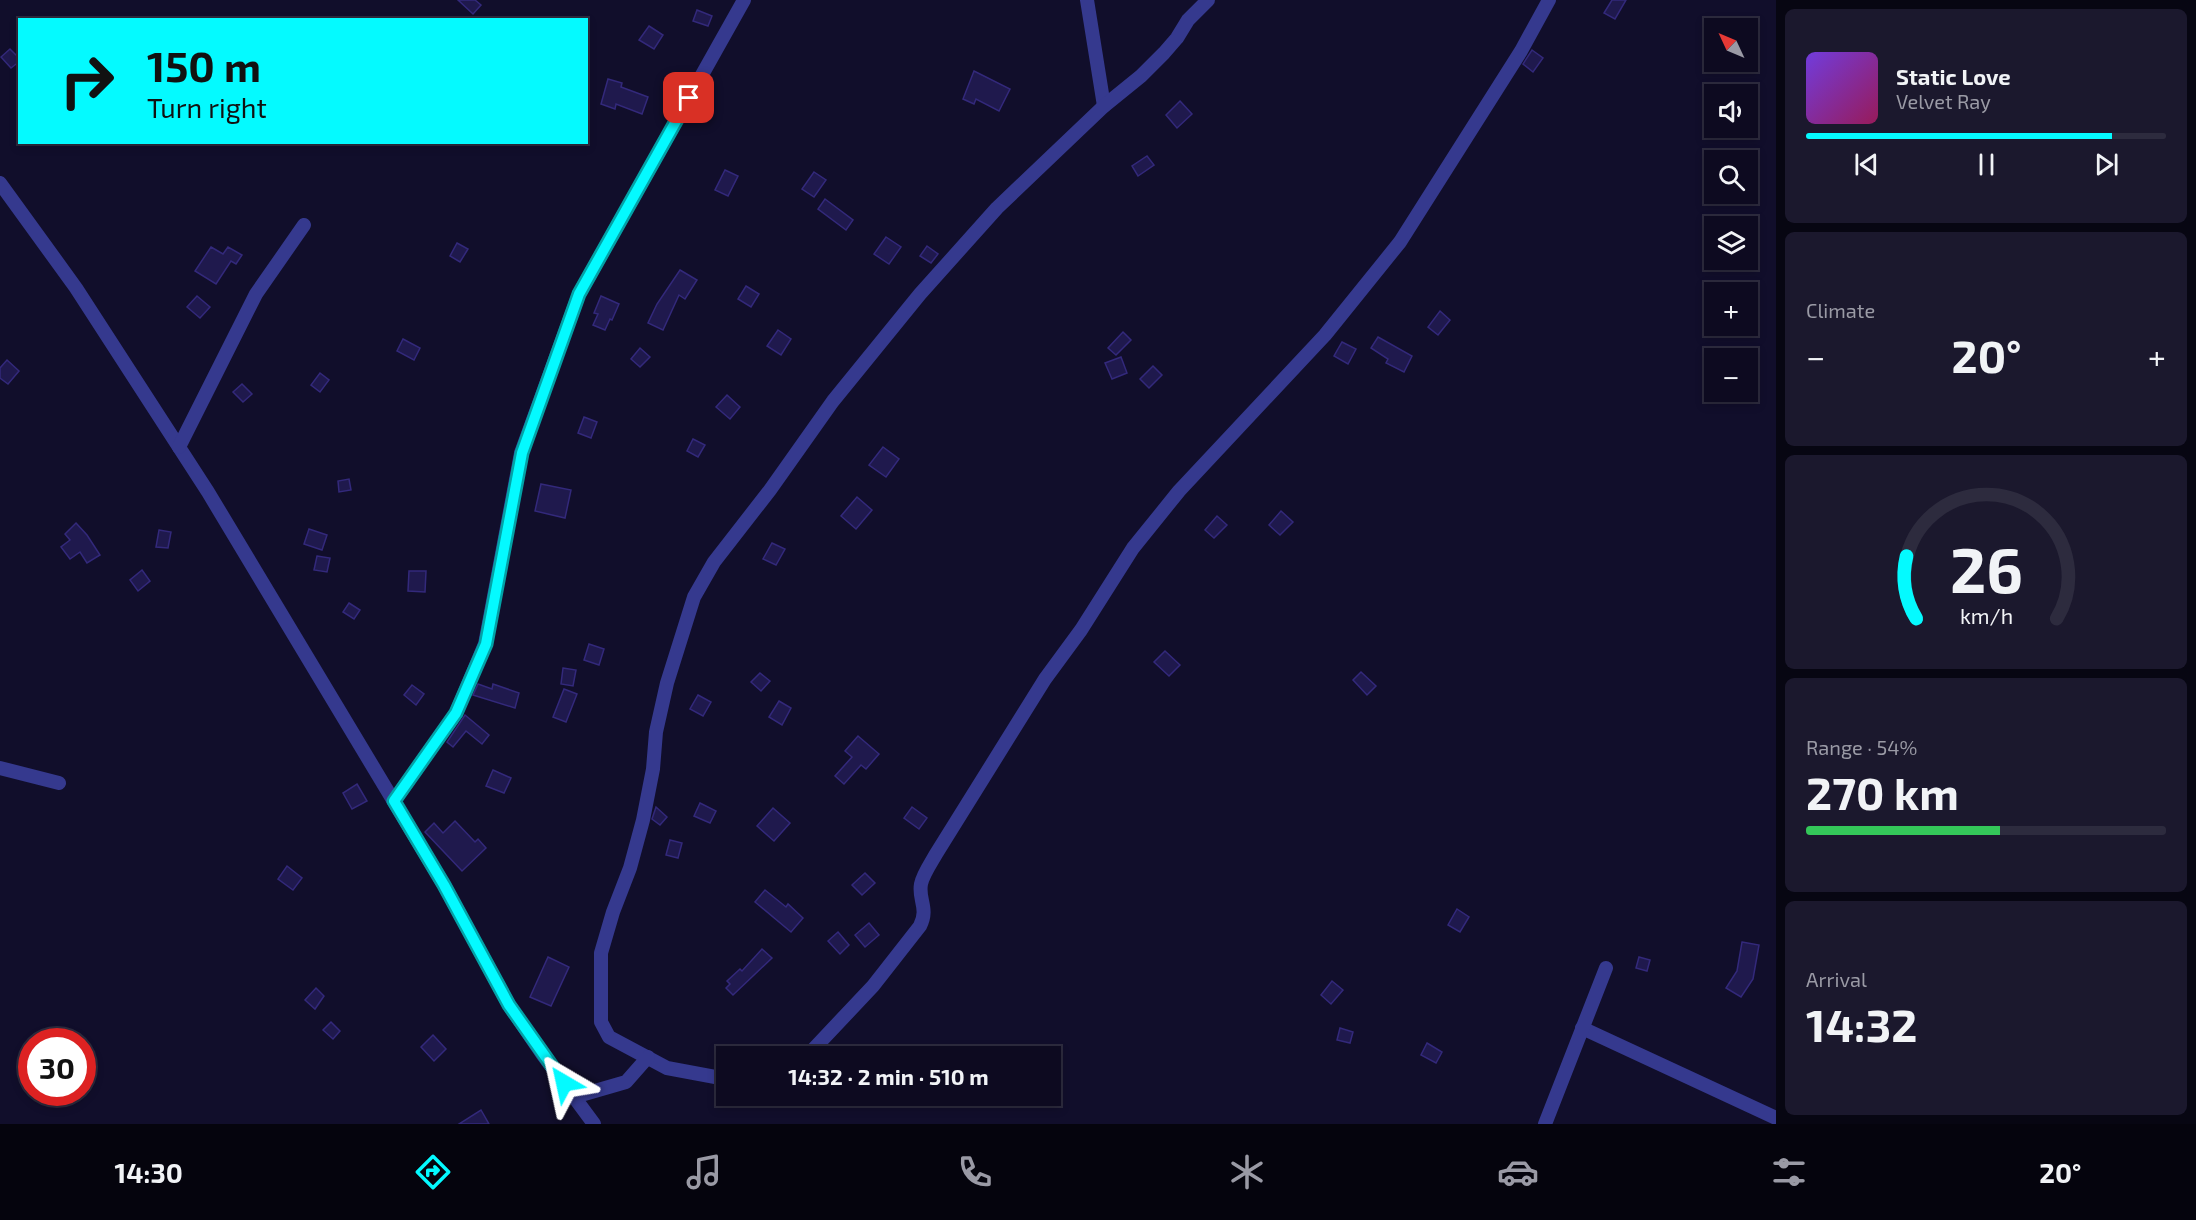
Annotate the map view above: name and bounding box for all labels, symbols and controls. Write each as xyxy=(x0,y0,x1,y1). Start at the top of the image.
north arrow xyxy=(1704,18,1758,72)
map controls xyxy=(1704,18,1758,402)
text: 150 m xyxy=(147,40,261,90)
icon: right xyxy=(48,42,126,120)
text: Static Love xyxy=(1896,63,2011,89)
pin xyxy=(663,72,714,123)
icon: arrive xyxy=(672,81,705,114)
button: sound xyxy=(1704,84,1758,138)
text: Velvet Ray xyxy=(1896,89,1991,113)
text: Turn right xyxy=(147,91,267,123)
icon: previous xyxy=(1850,148,1883,181)
icon: pause xyxy=(1970,148,2003,181)
icon: next xyxy=(2090,148,2123,181)
button: search xyxy=(1704,150,1758,204)
button: layers xyxy=(1704,216,1758,270)
button: + xyxy=(1704,282,1758,336)
text: Climate xyxy=(1806,298,1875,322)
text: 20° xyxy=(1952,328,2022,382)
text: − xyxy=(1806,336,1825,376)
text: + xyxy=(2148,336,2166,376)
button: − xyxy=(1704,348,1758,402)
text: 26 xyxy=(1949,531,2023,606)
text: km/h xyxy=(1959,603,2013,628)
text: Range · 54% xyxy=(1806,735,1917,759)
text: 270 km xyxy=(1806,765,1959,819)
text: Arrival xyxy=(1806,967,1867,991)
text: 14:32 xyxy=(1806,997,1917,1051)
speed limit sign: 30 xyxy=(18,1028,96,1106)
position arrow xyxy=(532,1051,596,1115)
text: 14:32 · 2 min · 510 m xyxy=(788,1063,989,1089)
icon: directions xyxy=(412,1151,454,1193)
icon: music xyxy=(683,1151,725,1193)
icon: phone xyxy=(954,1151,996,1193)
icon: climate xyxy=(1226,1151,1268,1193)
icon: car xyxy=(1497,1151,1539,1193)
icon: filters xyxy=(1768,1151,1810,1193)
text: 14:30 xyxy=(115,1156,183,1188)
text: 20° xyxy=(2039,1156,2081,1188)

